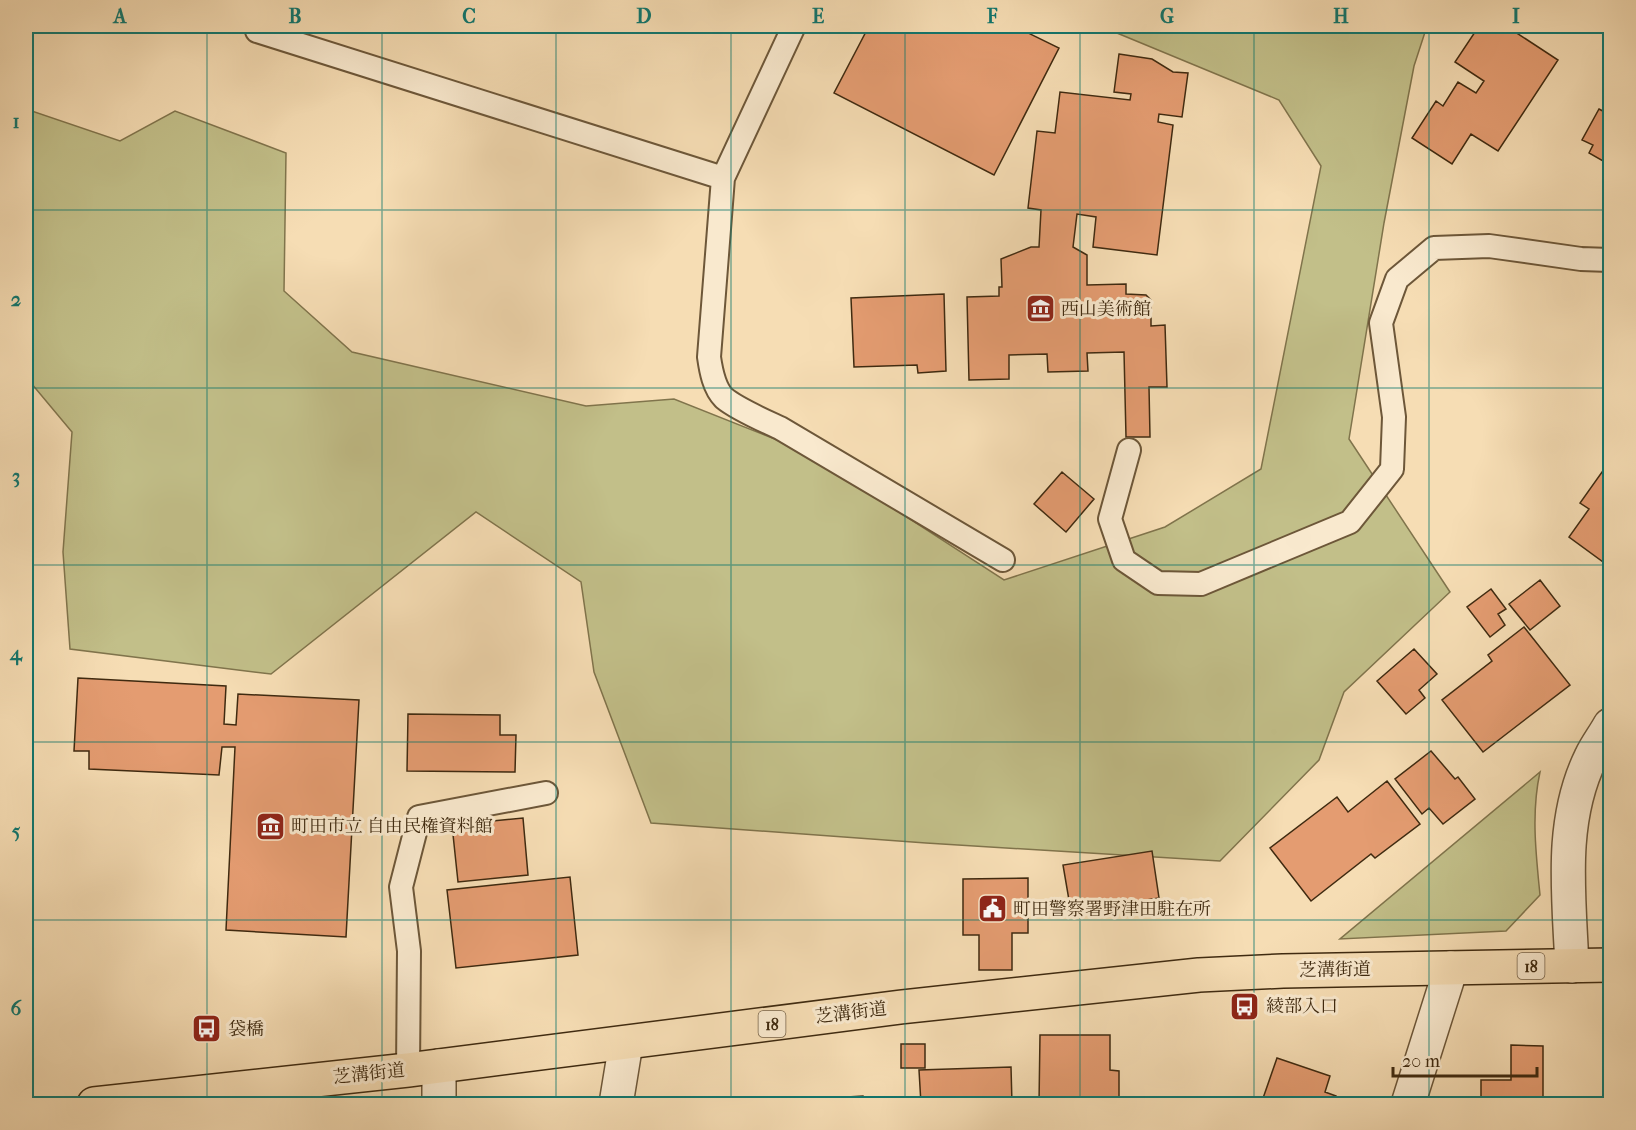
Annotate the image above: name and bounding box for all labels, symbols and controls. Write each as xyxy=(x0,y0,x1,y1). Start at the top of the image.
text: A xyxy=(112,5,128,28)
text: B xyxy=(288,5,302,28)
text: C xyxy=(462,5,476,28)
text: D xyxy=(636,5,652,28)
text: E xyxy=(812,5,824,28)
text: F xyxy=(986,5,998,28)
text: G xyxy=(1160,5,1174,28)
text: H xyxy=(1333,5,1349,28)
text: I xyxy=(1512,5,1520,28)
text: 1 xyxy=(12,110,20,133)
text: 2 xyxy=(11,288,21,311)
museum icon: 西山美術館 xyxy=(1024,293,1056,325)
place label: 西山美術館 xyxy=(1061,299,1151,320)
text: 3 xyxy=(12,465,20,488)
text: 4 xyxy=(9,642,23,666)
museum icon: 町田市立 自由民権資料館 xyxy=(254,810,286,842)
place label: 町田市立 自由民権資料館 xyxy=(291,816,493,837)
text: 5 xyxy=(12,820,21,843)
public building icon: 町田警察署野津田駐在所 xyxy=(976,893,1008,925)
place label: 町田警察署野津田駐在所 xyxy=(1013,899,1211,920)
road number: 18 xyxy=(1518,953,1544,979)
street label: 芝溝街道 xyxy=(1299,959,1371,981)
bus stop icon: 綾部入口 xyxy=(1229,990,1261,1022)
place label: 綾部入口 xyxy=(1266,996,1338,1017)
text: 6 xyxy=(11,997,23,1020)
street label: 芝溝街道 xyxy=(814,998,888,1028)
road number: 18 xyxy=(758,1011,786,1037)
bus stop icon: 袋橋 xyxy=(191,1013,223,1045)
place label: 袋橋 xyxy=(228,1019,264,1040)
scale bar xyxy=(1393,1040,1537,1078)
text: 20 m xyxy=(1402,1051,1440,1072)
street label: 芝溝街道 xyxy=(332,1060,406,1088)

